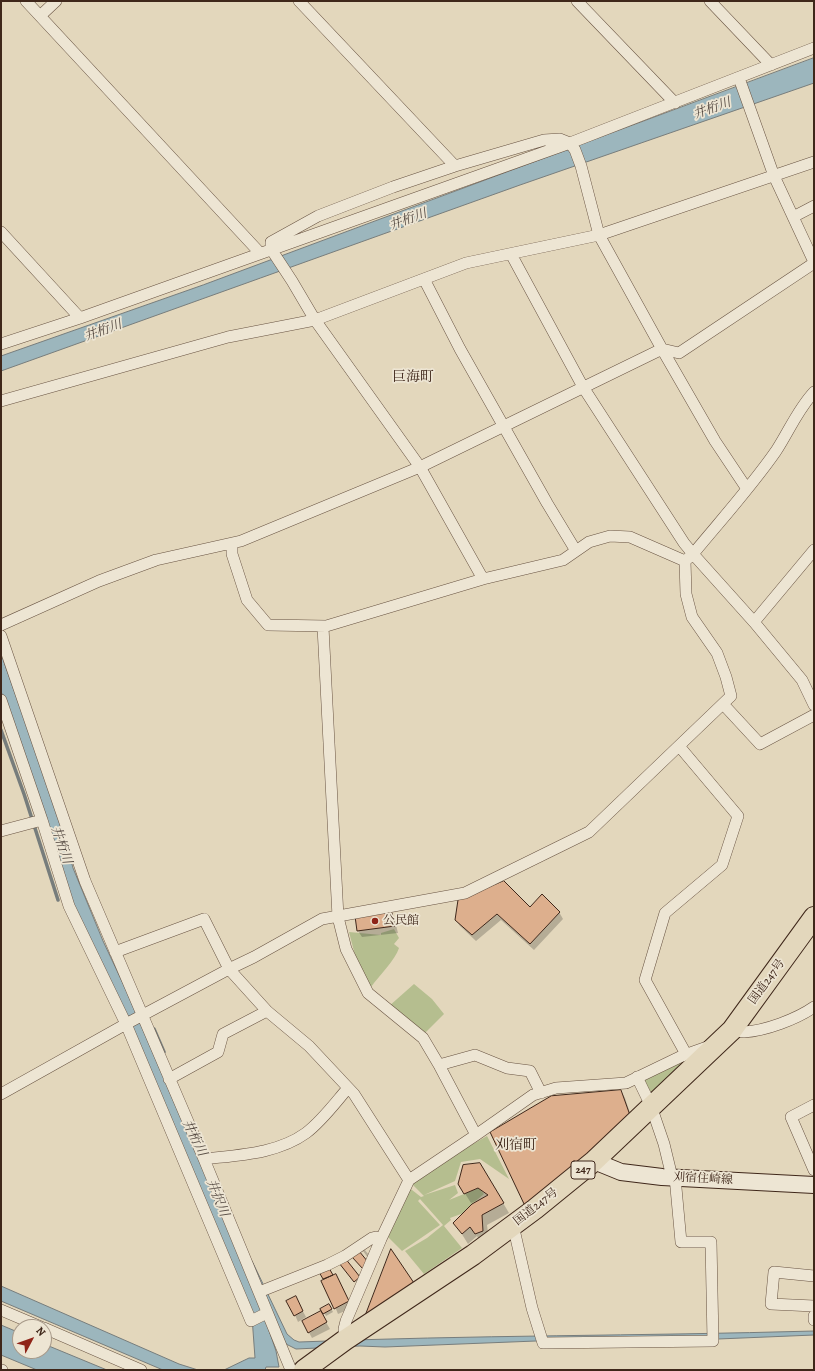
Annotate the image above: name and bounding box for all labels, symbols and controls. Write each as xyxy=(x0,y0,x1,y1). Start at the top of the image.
water label: 井桁川 xyxy=(691,95,733,123)
water label: 井桁川 xyxy=(387,206,429,234)
water label: 井桁川 xyxy=(82,317,124,345)
district label: 巨海町 xyxy=(392,370,434,386)
water label: 井桁川 xyxy=(47,824,75,866)
place label: 公民館 xyxy=(383,914,419,928)
marker: 公民館 xyxy=(370,916,380,926)
street label: 国道247号 xyxy=(746,957,788,1007)
water label: 井桁川 xyxy=(178,1117,210,1159)
district label: 刈宿町 xyxy=(495,1138,537,1154)
road number: 247 xyxy=(571,1161,595,1179)
street label: 刈宿住崎線 xyxy=(673,1170,733,1188)
water label: 井択川 xyxy=(202,1177,232,1219)
street label: 国道247号 xyxy=(511,1185,561,1229)
north arrow xyxy=(12,1319,52,1359)
text: N xyxy=(32,1324,49,1339)

